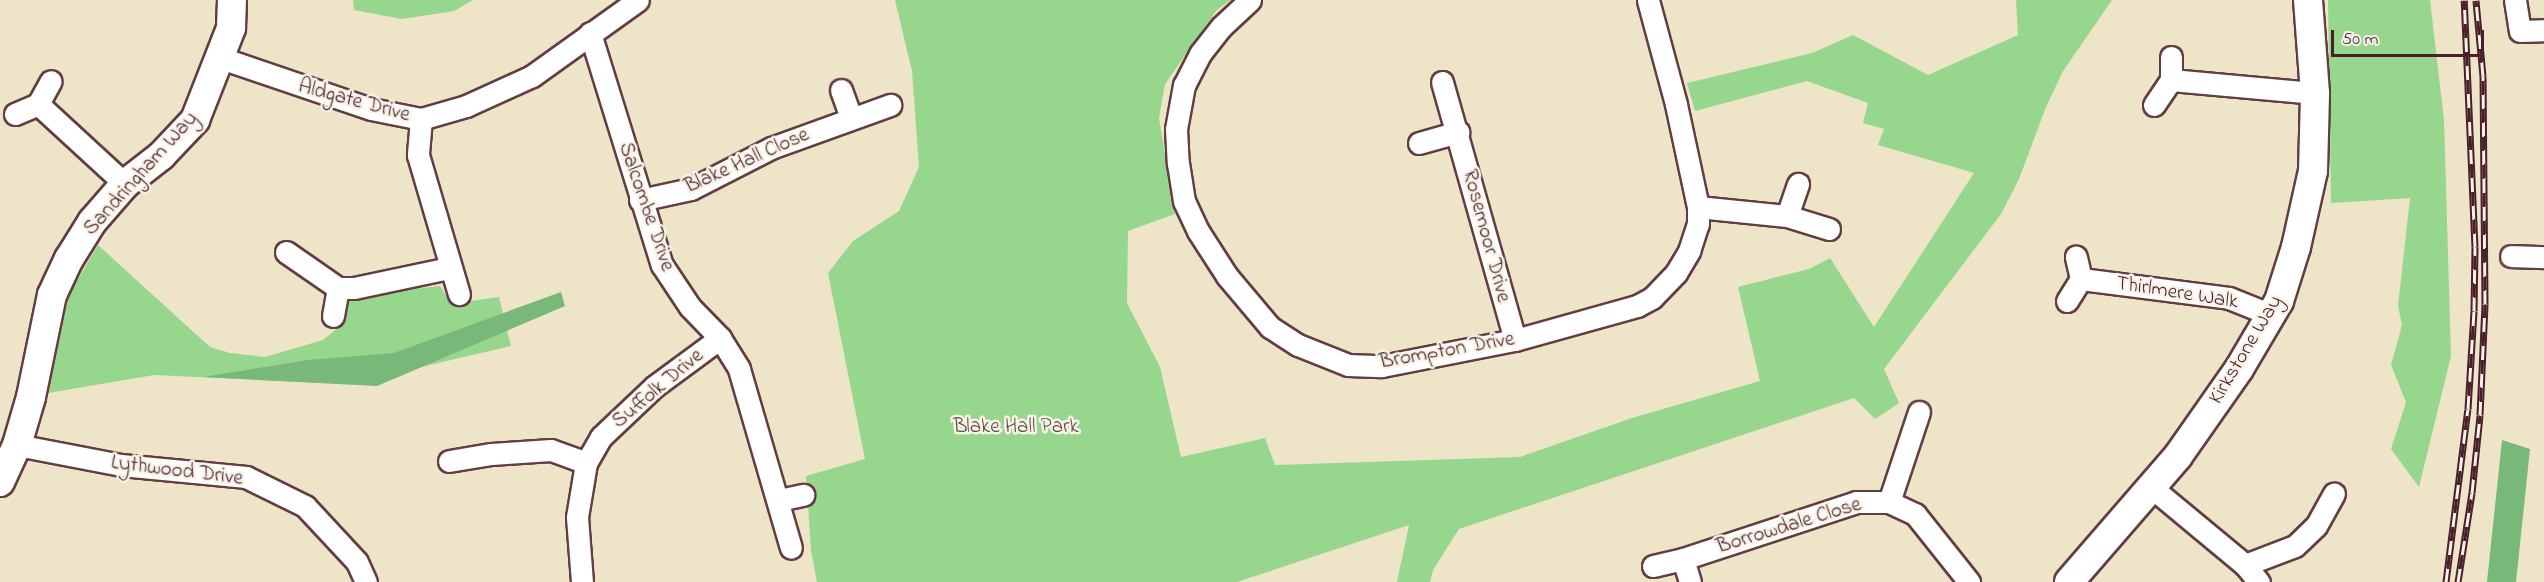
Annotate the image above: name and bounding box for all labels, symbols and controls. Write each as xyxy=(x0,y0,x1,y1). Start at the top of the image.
scale bar xyxy=(2334,18,2487,56)
text: 50 m xyxy=(2342,27,2379,53)
street label: Aldgate Drive xyxy=(295,74,413,128)
street label: Sandringham Way xyxy=(79,107,203,241)
street label: Blake Hall Close xyxy=(681,122,813,200)
street label: Salcombe Drive xyxy=(612,139,680,275)
street label: Rosemoor Drive xyxy=(1456,167,1516,305)
street label: Thirlmere Walk xyxy=(2114,271,2240,315)
street label: Kirkstone Way xyxy=(2204,291,2288,409)
street label: Brompton Drive xyxy=(1377,327,1517,375)
street label: Suffolk Drive xyxy=(607,344,709,434)
park label: Blake Hall Park xyxy=(953,414,1079,440)
street label: Lythwood Drive xyxy=(110,450,244,492)
street label: Borrowdale Close xyxy=(1714,492,1864,560)

